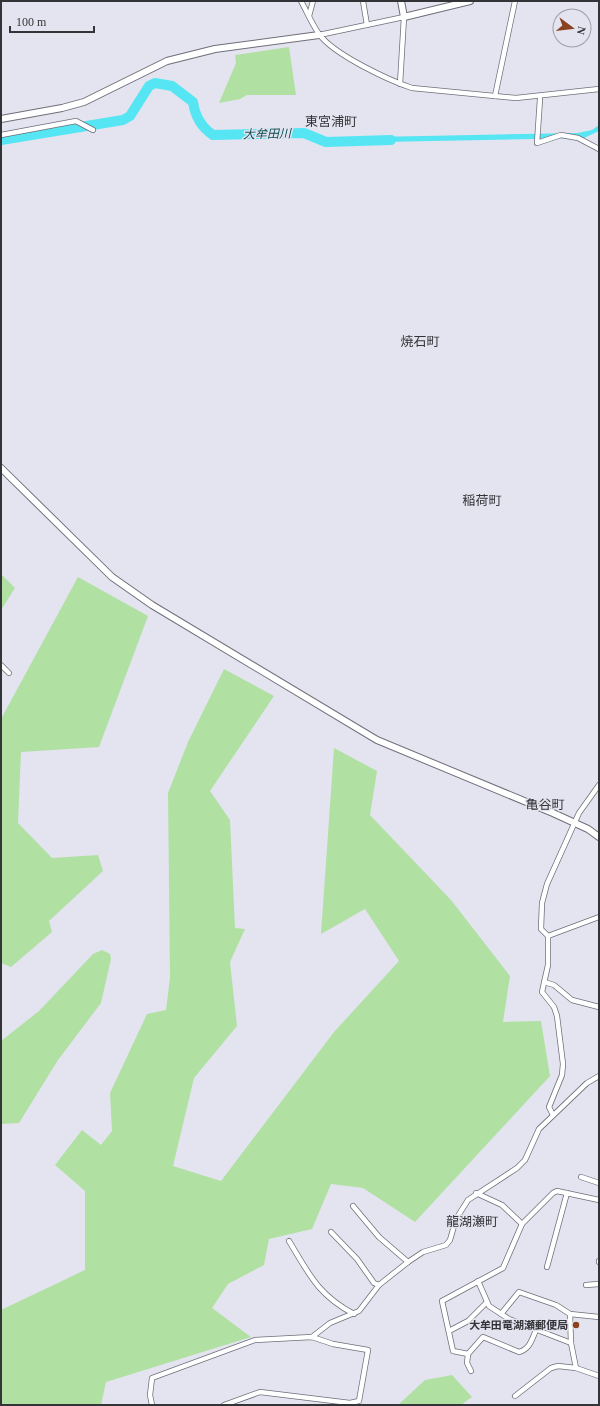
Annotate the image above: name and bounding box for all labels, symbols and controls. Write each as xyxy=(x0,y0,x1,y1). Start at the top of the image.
scale bar xyxy=(10,8,94,34)
north arrow xyxy=(552,8,592,48)
text: 100 m xyxy=(16,15,47,29)
text: N xyxy=(575,25,588,36)
district label: 東宮浦町 xyxy=(305,114,357,129)
water label: 大牟田川 xyxy=(243,127,293,141)
district label: 焼石町 xyxy=(400,334,440,349)
district label: 稲荷町 xyxy=(462,493,502,508)
district label: 亀谷町 xyxy=(525,797,565,812)
district label: 龍湖瀬町 xyxy=(446,1214,498,1229)
place label: 大牟田竜湖瀬郵便局 xyxy=(469,1319,568,1331)
marker: 大牟田竜湖瀬郵便局 xyxy=(571,1320,581,1330)

